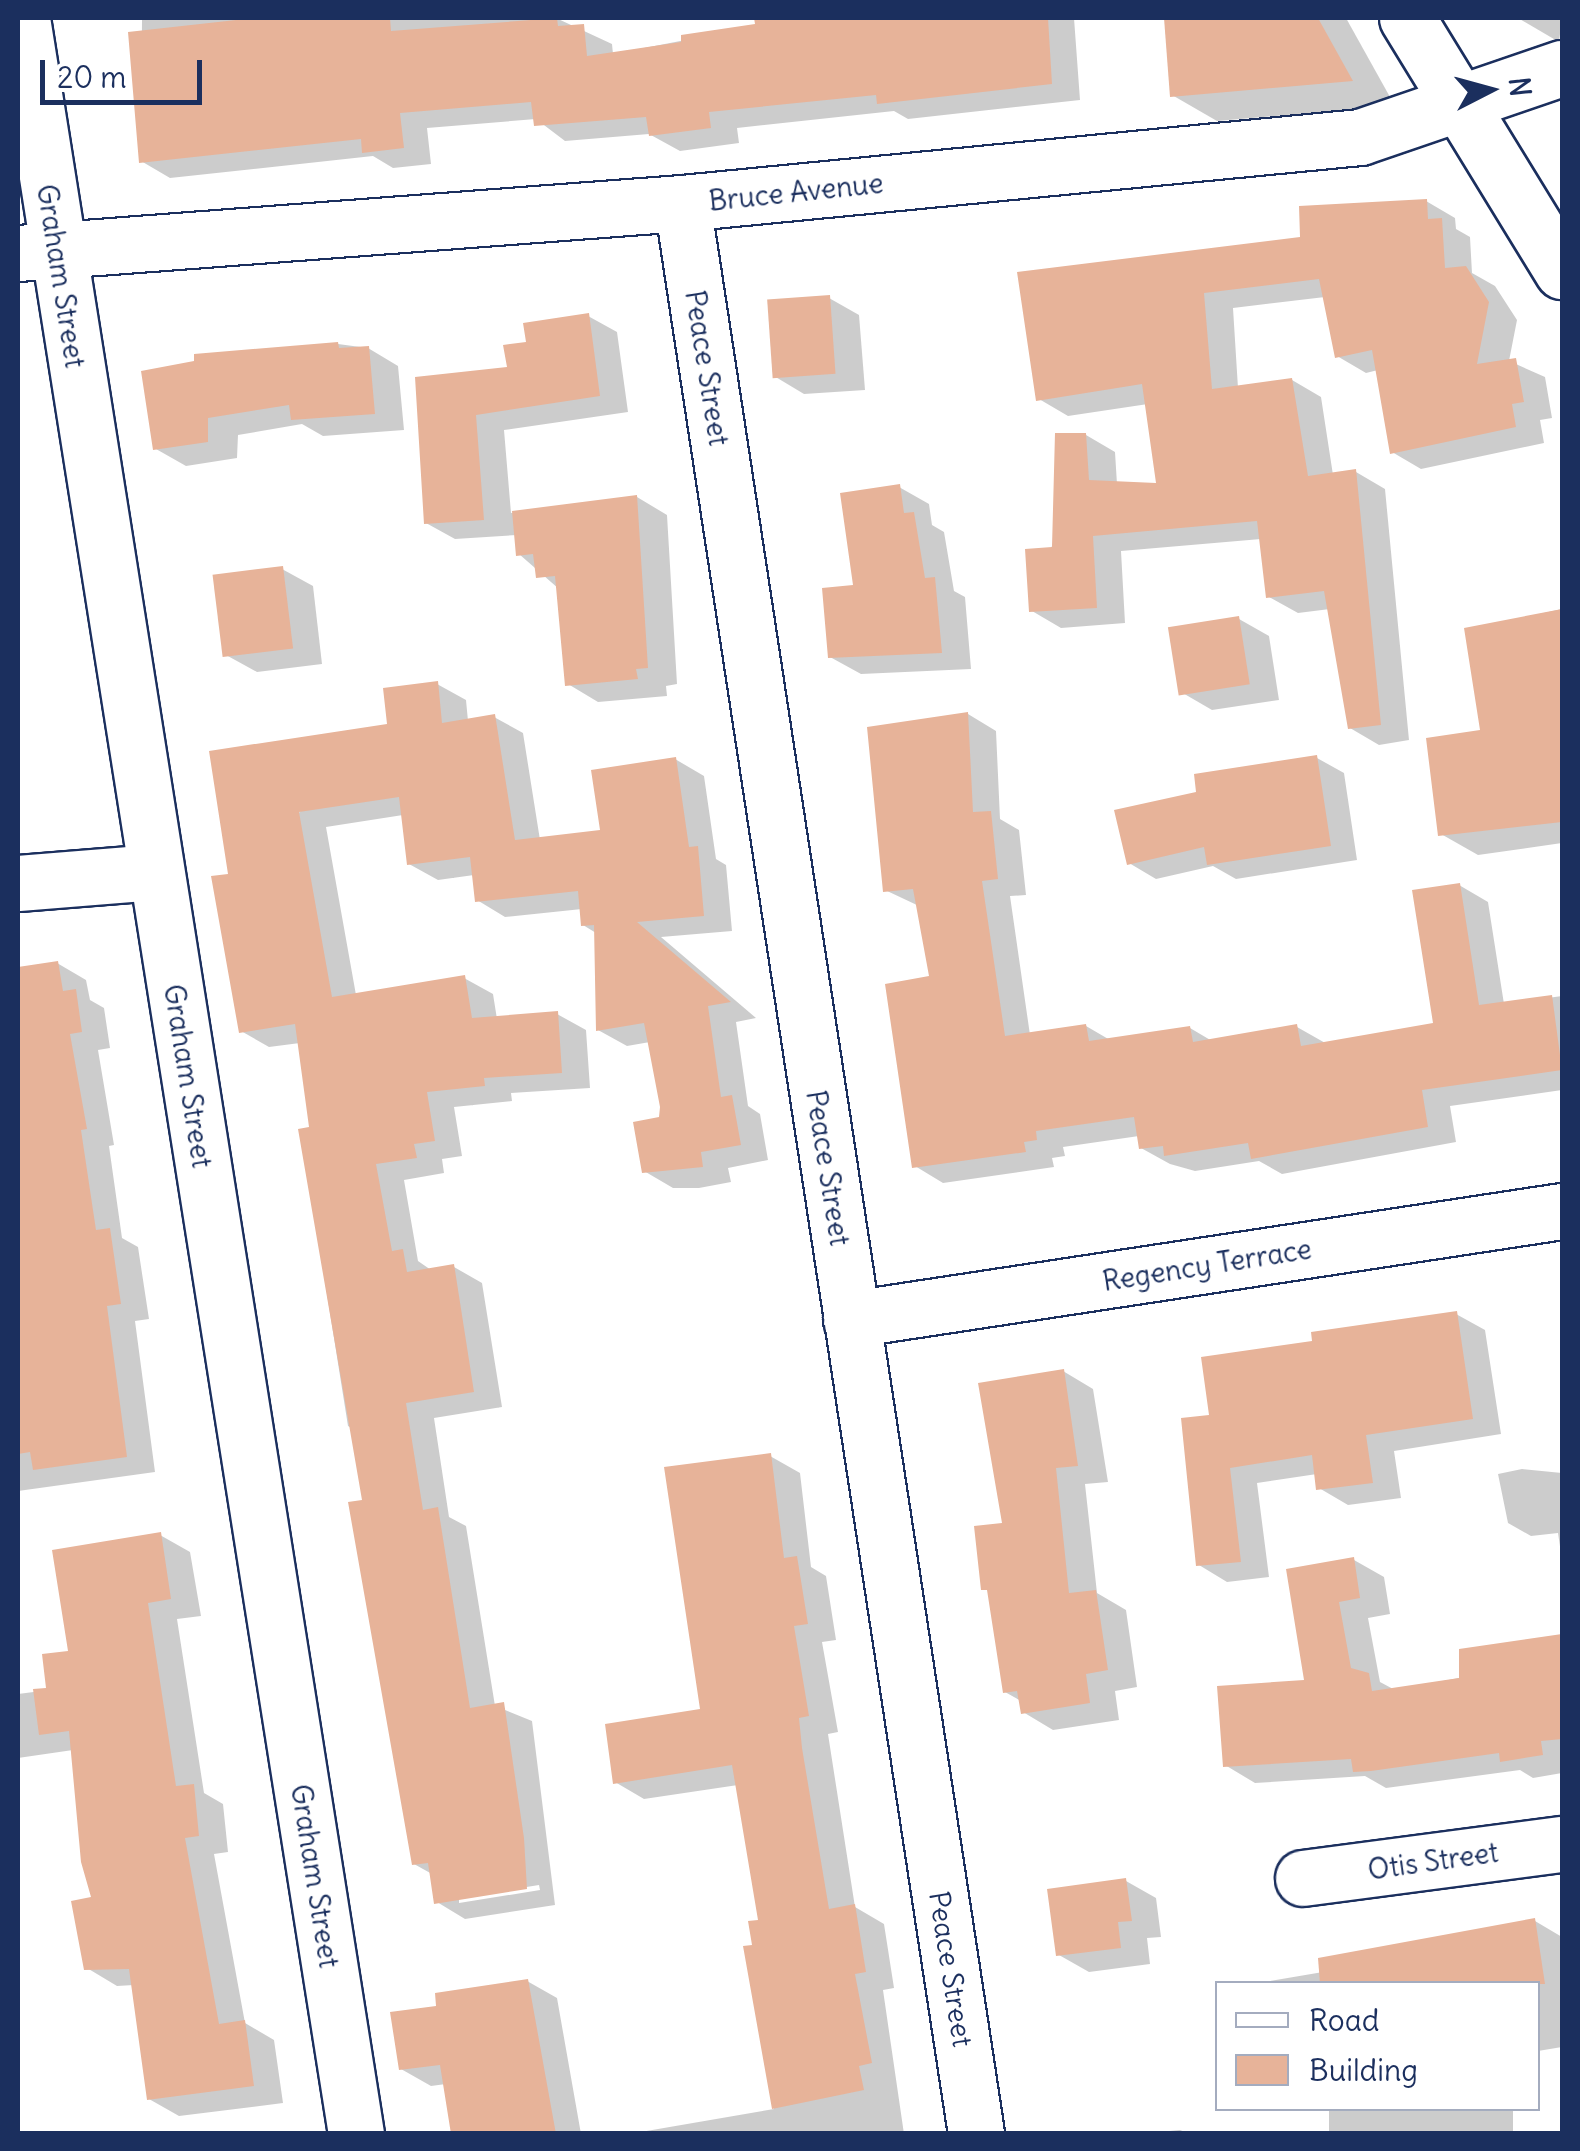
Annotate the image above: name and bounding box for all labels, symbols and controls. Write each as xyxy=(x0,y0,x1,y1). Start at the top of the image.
scale bar xyxy=(45,40,208,102)
north arrow xyxy=(1440,40,1540,140)
text: 20 m xyxy=(57,58,127,96)
text: N xyxy=(1501,75,1539,98)
street label: Bruce Avenue xyxy=(707,166,885,218)
street label: Graham Street xyxy=(30,182,92,370)
street label: Peace Street xyxy=(678,288,736,448)
street label: Graham Street xyxy=(157,982,219,1170)
street label: Peace Street xyxy=(799,1088,857,1248)
street label: Regency Terrace xyxy=(1100,1232,1314,1298)
street label: Graham Street xyxy=(284,1782,346,1970)
street label: Otis Street xyxy=(1366,1835,1500,1887)
street label: Peace Street xyxy=(922,1889,980,2049)
legend xyxy=(1215,1981,1540,2111)
text: Road xyxy=(1309,2001,1379,2039)
text: Building xyxy=(1309,2051,1418,2089)

